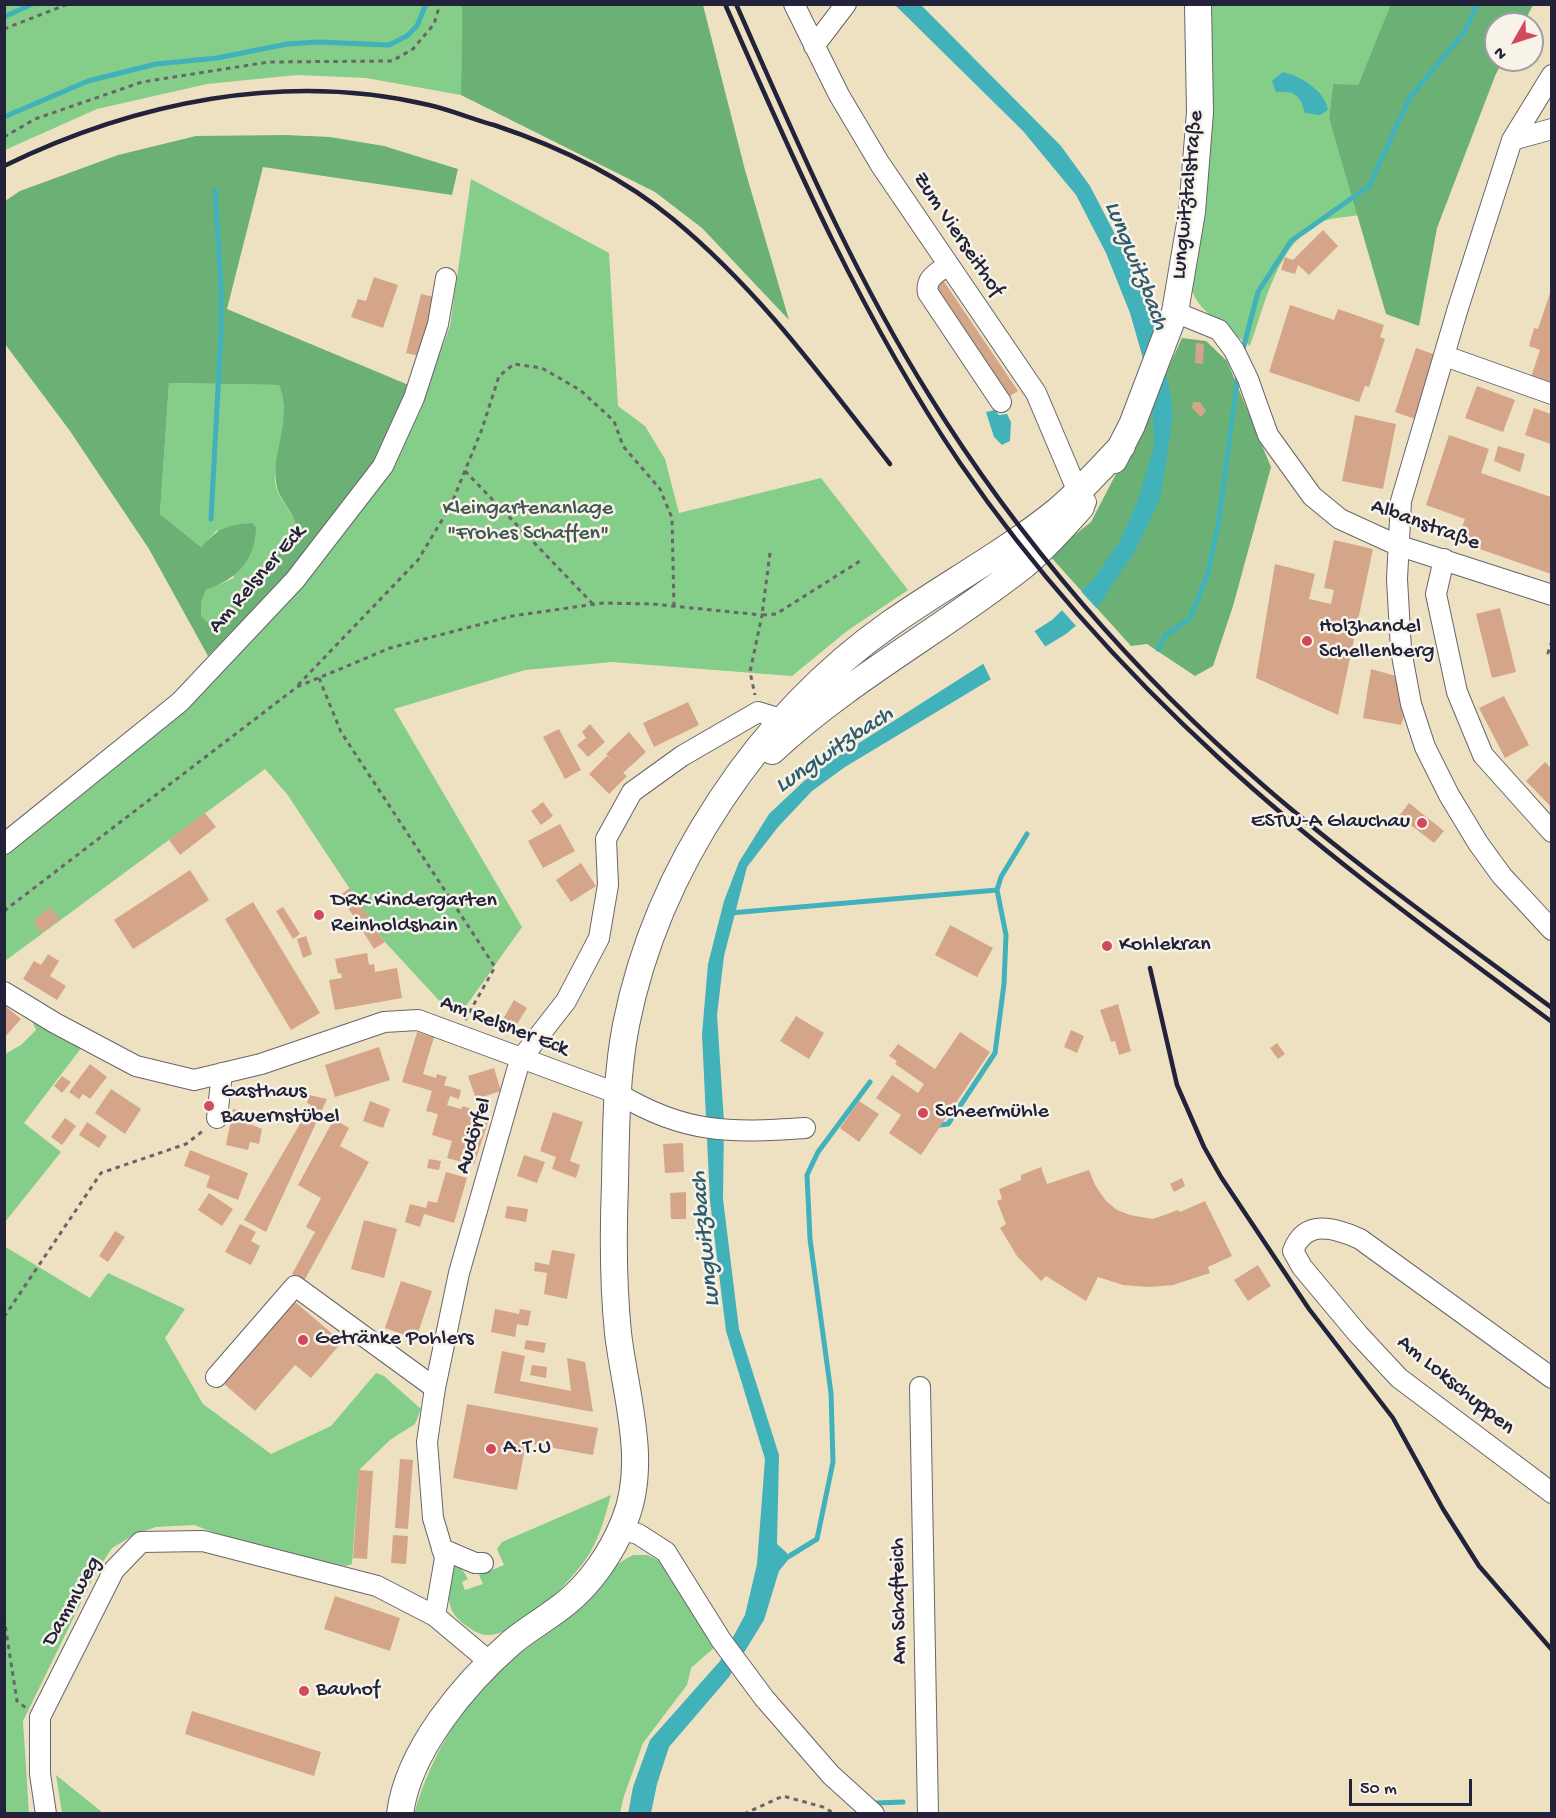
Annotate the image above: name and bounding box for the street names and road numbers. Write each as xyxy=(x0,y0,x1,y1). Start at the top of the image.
street label: Lungwitztalstraße xyxy=(1167,109,1211,281)
street label: Zum Vierseithof xyxy=(906,168,1008,302)
street label: Albanstraße xyxy=(1367,494,1483,558)
street label: Am Relsner Eck xyxy=(204,520,312,640)
street label: Am Relsner Eck xyxy=(436,990,572,1064)
street label: Audörfel xyxy=(451,1095,499,1177)
street label: Am Lokschuppen xyxy=(1391,1330,1519,1442)
street label: Am Schafteich xyxy=(886,1537,914,1665)
street label: Dammweg xyxy=(38,1552,108,1652)

